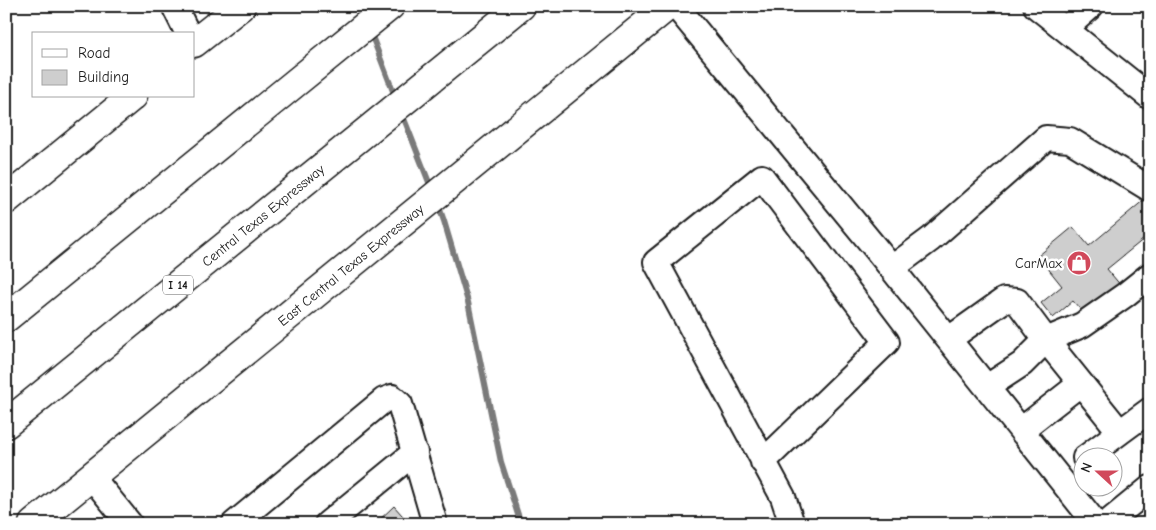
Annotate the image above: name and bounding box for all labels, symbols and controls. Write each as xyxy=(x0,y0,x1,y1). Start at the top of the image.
legend xyxy=(32,32,195,98)
text: Road xyxy=(78,44,110,62)
text: Building xyxy=(78,68,129,86)
street label: Central Texas Expressway xyxy=(199,160,329,271)
street label: East Central Texas Expressway xyxy=(275,200,428,330)
shop icon: CarMax xyxy=(1066,250,1092,276)
place label: CarMax xyxy=(1015,255,1062,272)
road number: I 14 xyxy=(163,276,193,294)
north arrow xyxy=(1074,448,1124,498)
text: N xyxy=(1077,460,1096,475)

